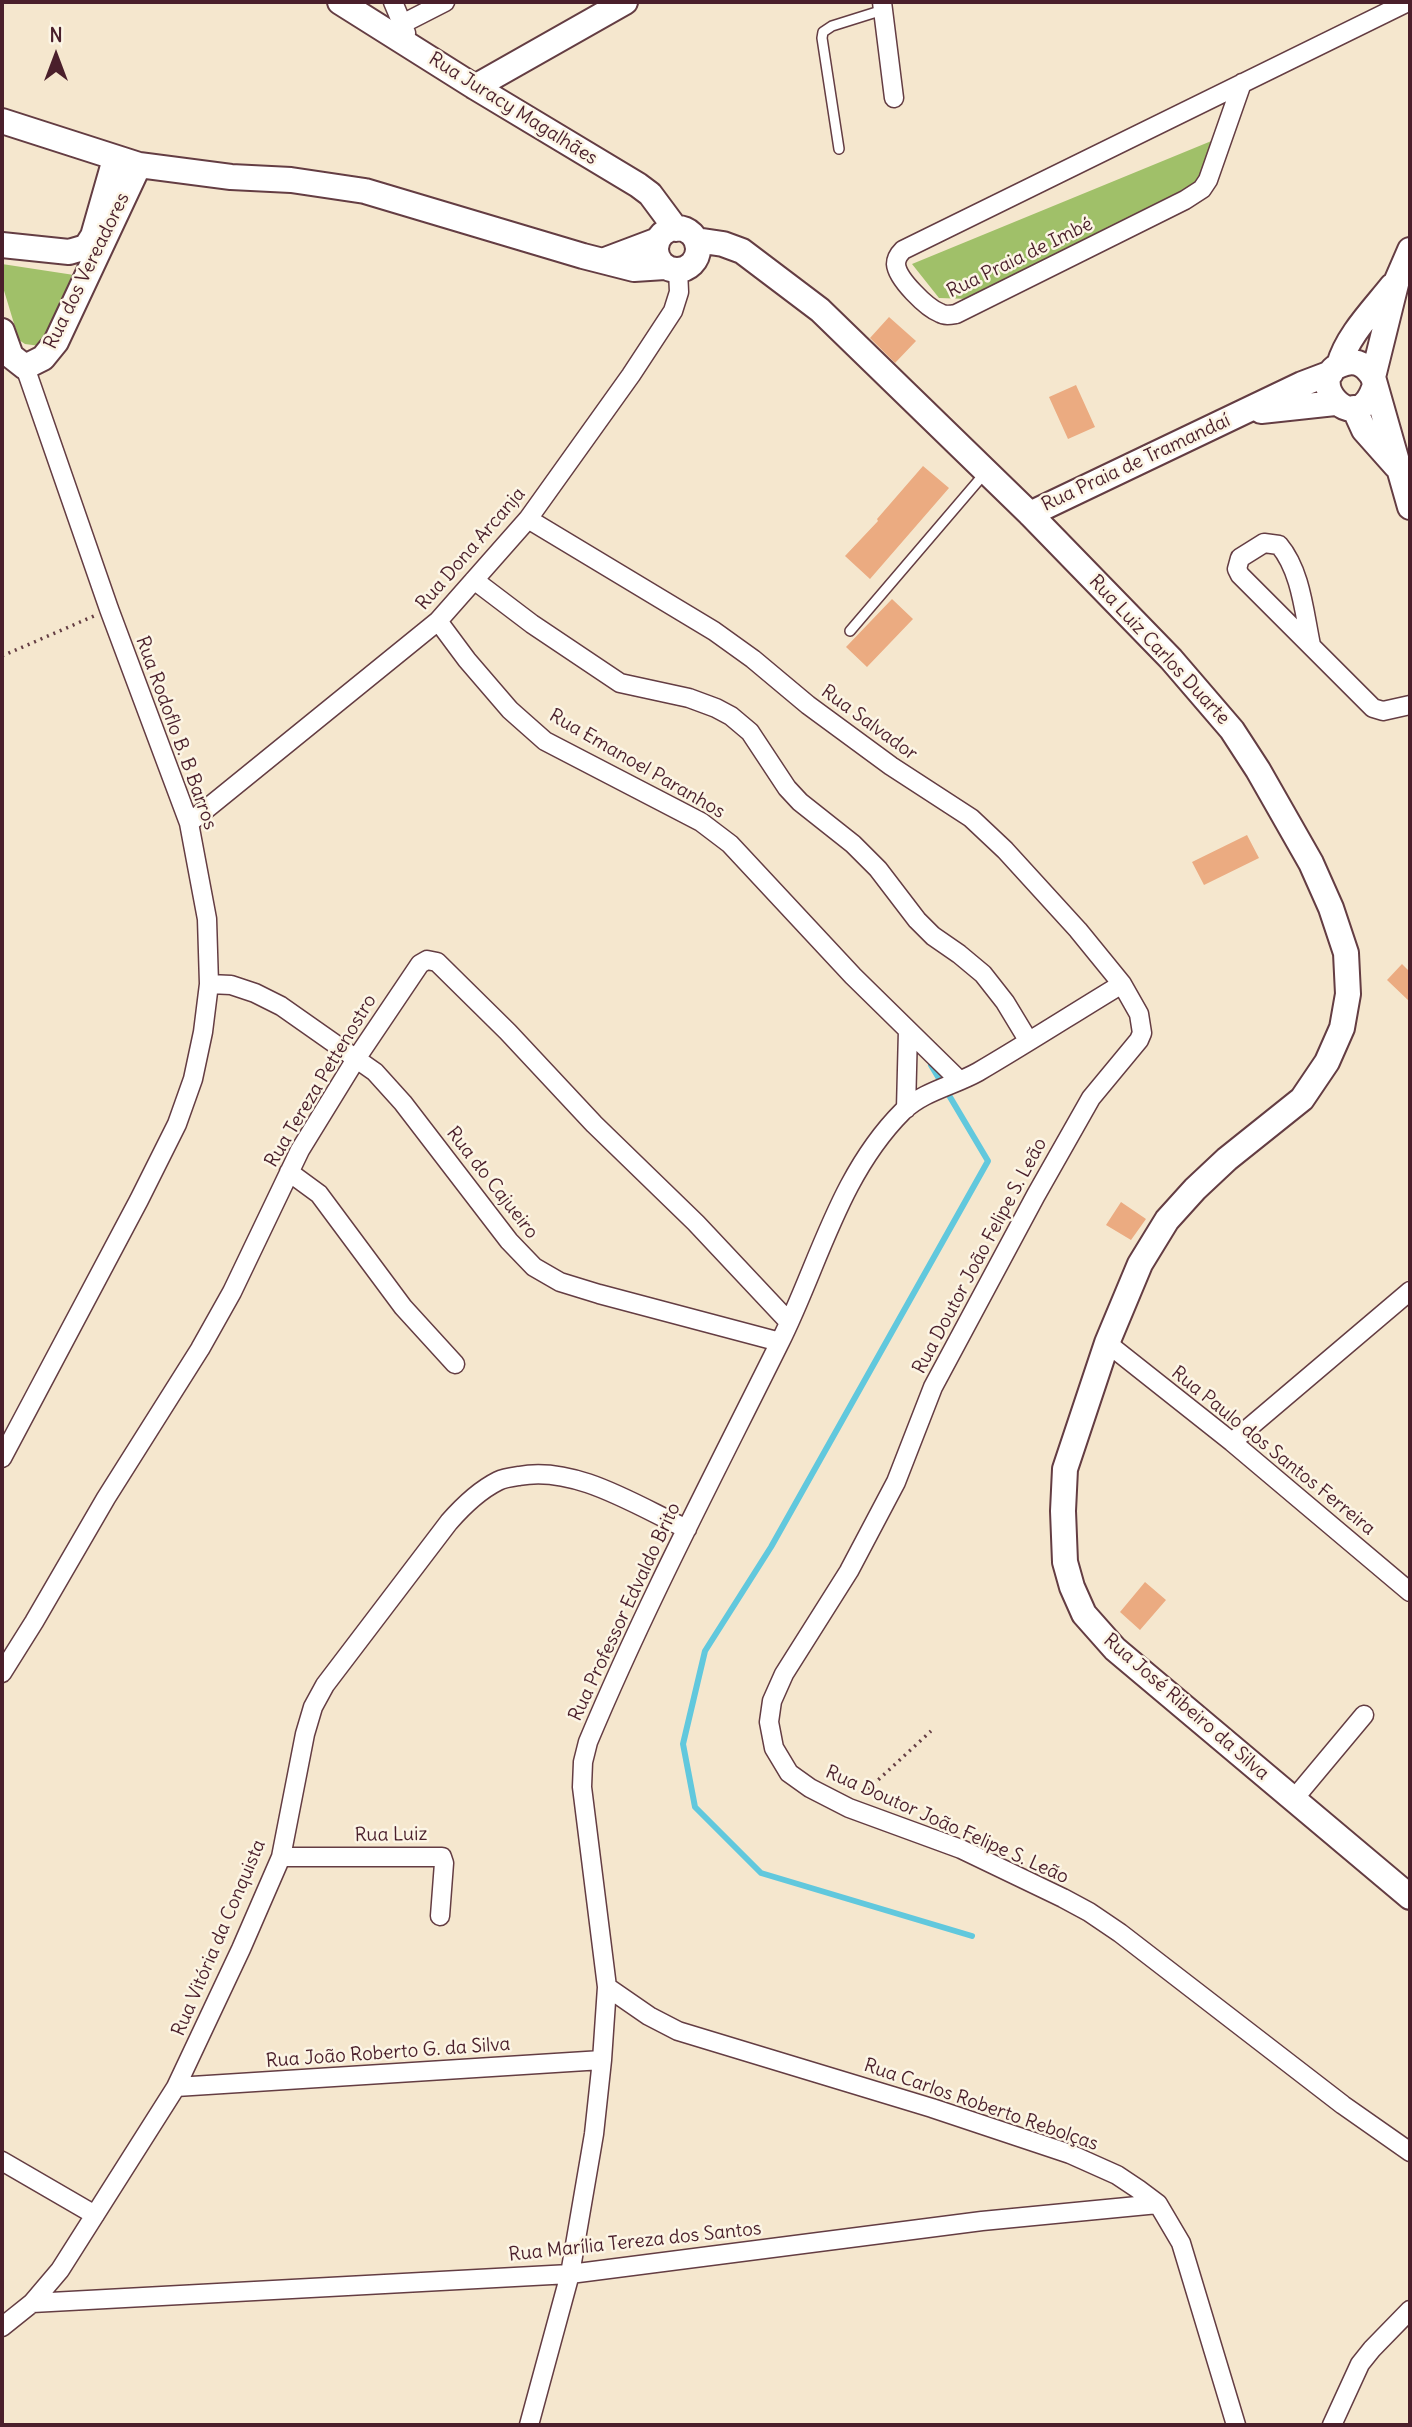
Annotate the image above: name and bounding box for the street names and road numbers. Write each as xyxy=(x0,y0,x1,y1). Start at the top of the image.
street label: Rua Juracy Magalhães xyxy=(424,48,602,170)
street label: Rua dos Vereadores xyxy=(39,189,135,353)
street label: Rua Praia de Imbé xyxy=(943,213,1097,303)
street label: Rua Praia de Tramandaí xyxy=(1038,409,1234,517)
street label: Rua Dona Arcanja xyxy=(412,483,530,615)
street label: Rua Luiz Carlos Duarte xyxy=(1084,571,1234,729)
street label: Rua Rodoflo B. B Barros xyxy=(130,633,222,833)
street label: Rua Salvador xyxy=(816,680,922,766)
street label: Rua Emanoel Paranhos xyxy=(545,704,729,824)
street label: Rua Tereza Pettenostro xyxy=(260,990,382,1172)
street label: Rua do Cajueiro xyxy=(441,1122,543,1244)
street label: Rua Doutor João Felipe S. Leão xyxy=(908,1134,1052,1378)
street label: Rua Paulo dos Santos Ferreira xyxy=(1166,1362,1380,1540)
street label: Rua Professor Edvaldo Brito xyxy=(564,1499,686,1725)
street label: Rua José Ribeiro da Silva xyxy=(1099,1629,1273,1785)
street label: Rua Doutor João Felipe S. Leão xyxy=(822,1761,1072,1889)
street label: Rua Luiz xyxy=(354,1823,428,1847)
street label: Rua Vitória da Conquista xyxy=(167,1836,271,2040)
street label: Rua João Roberto G. da Silva xyxy=(265,2033,511,2073)
street label: Rua Carlos Roberto Rebolças xyxy=(861,2054,1101,2156)
street label: Rua Marília Tereza dos Santos xyxy=(508,2217,762,2267)

